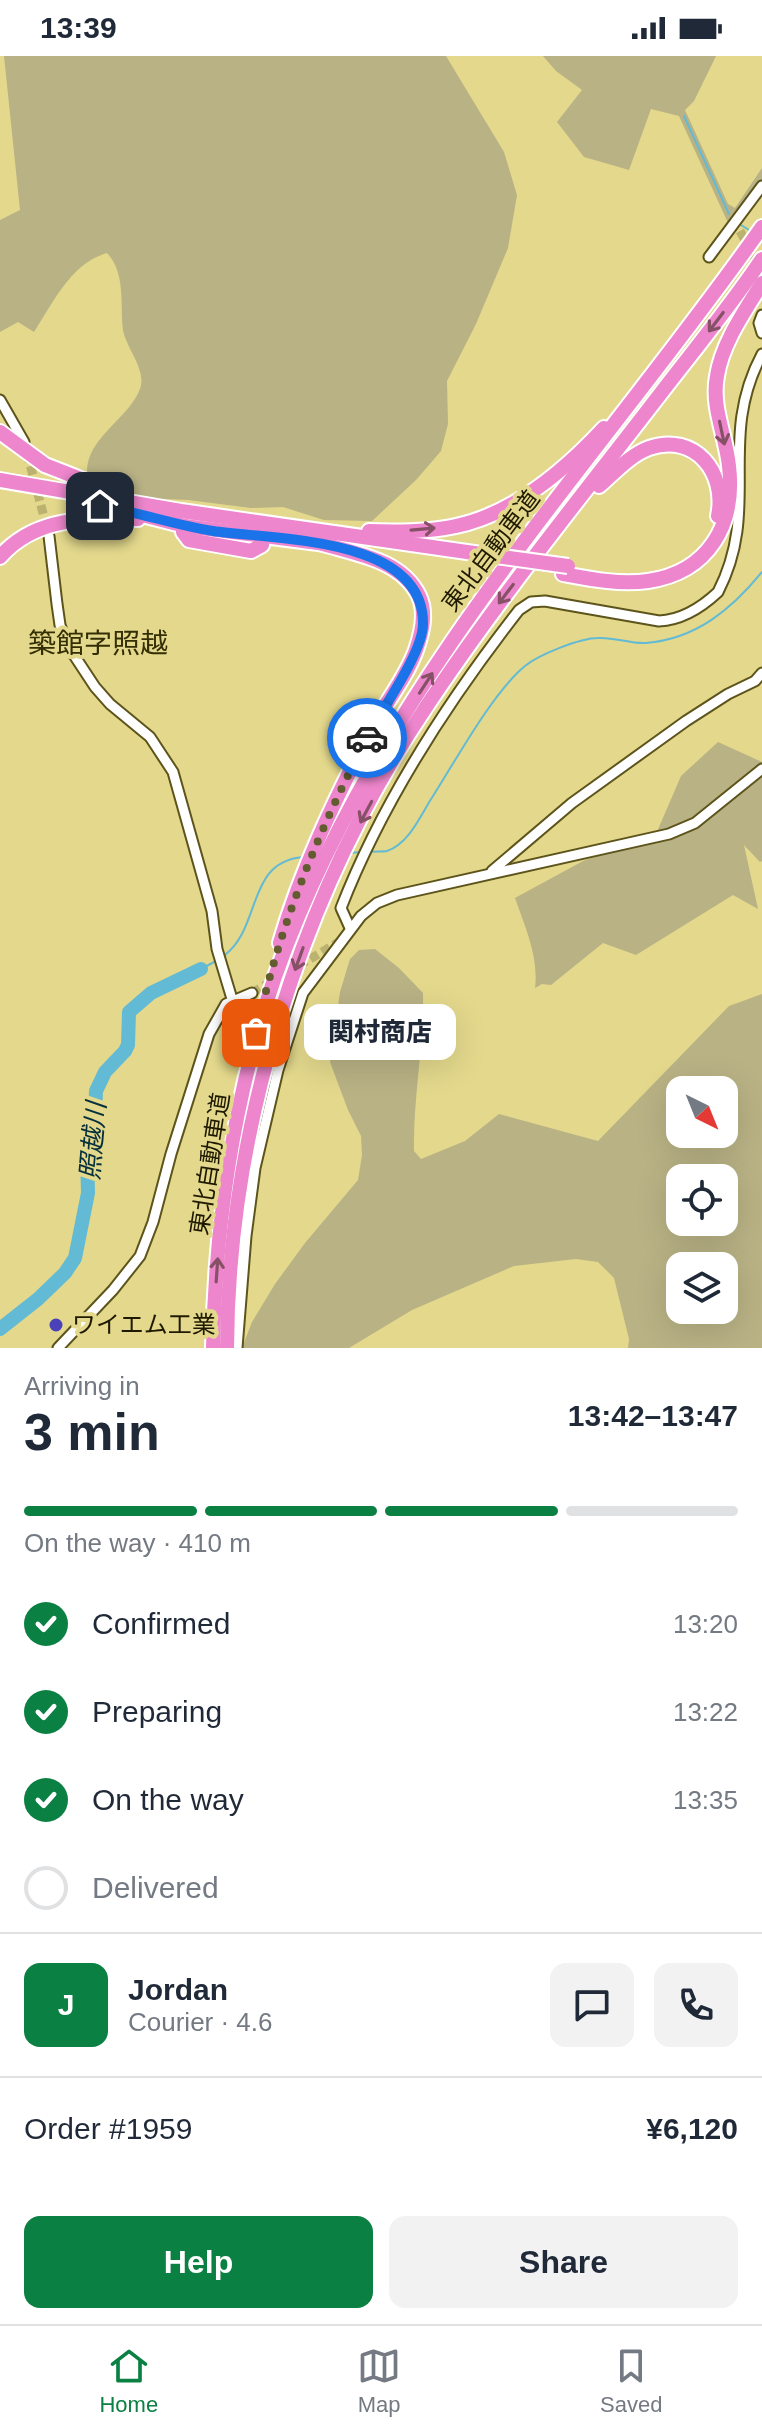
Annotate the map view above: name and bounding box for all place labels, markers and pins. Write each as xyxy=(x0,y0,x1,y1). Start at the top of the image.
pin xyxy=(66,472,134,540)
pin xyxy=(222,999,290,1067)
callout: 関村商店 xyxy=(304,1005,456,1061)
place label: ワイエム工業 xyxy=(72,1311,216,1338)
marker: ワイエム工業 xyxy=(47,1316,65,1334)

